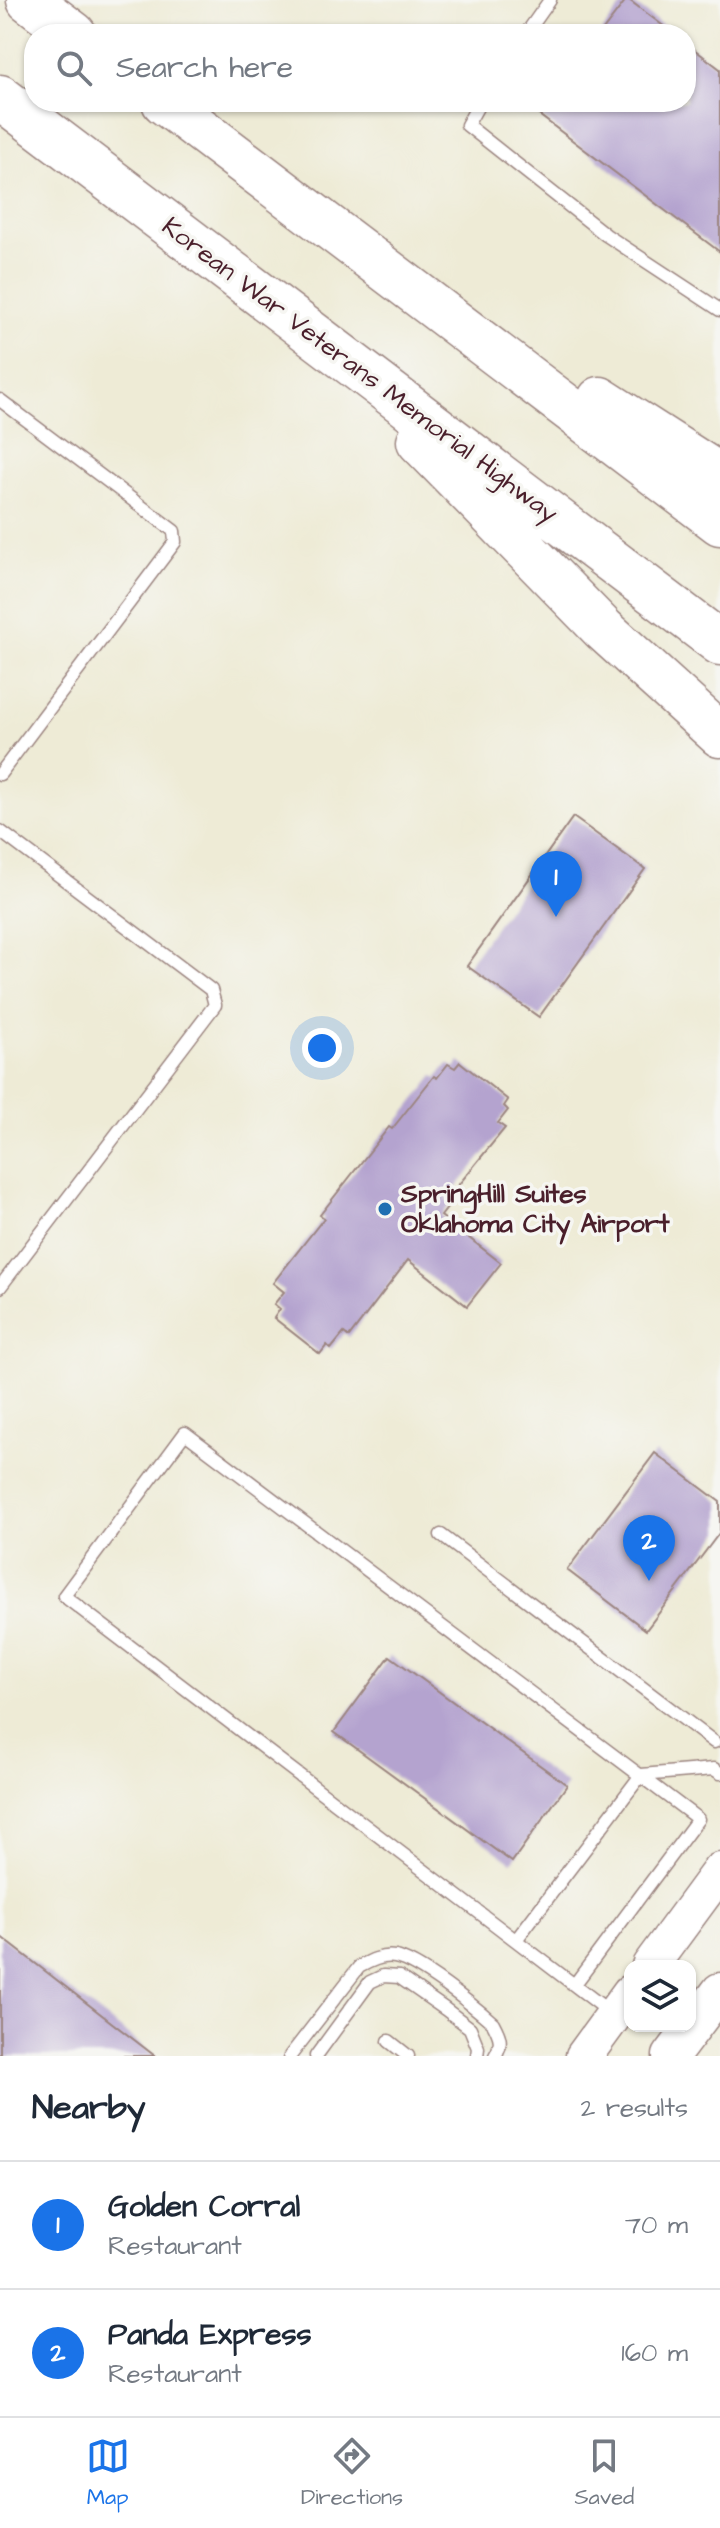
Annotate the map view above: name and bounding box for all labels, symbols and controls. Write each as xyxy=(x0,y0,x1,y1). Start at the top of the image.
search box xyxy=(24,24,696,112)
icon: search xyxy=(52,46,96,90)
text: Search here xyxy=(116,47,293,89)
street label: Korean War Veterans Memorial Highway xyxy=(153,209,566,533)
pin: 1 xyxy=(530,851,582,917)
your location xyxy=(302,1028,342,1068)
place label: SpringHill Suites Oklahoma City Airport xyxy=(400,1176,670,1245)
marker: SpringHill Suites Oklahoma City Airport xyxy=(376,1200,394,1218)
pin: 2 xyxy=(623,1515,675,1581)
map controls xyxy=(624,1960,696,2032)
button: layers xyxy=(624,1960,696,2032)
text: Nearby xyxy=(32,2084,146,2132)
text: 2 results xyxy=(580,2090,688,2126)
text: Golden Corral xyxy=(108,2186,300,2228)
text: 1 xyxy=(56,2207,60,2243)
text: 70 m xyxy=(625,2207,688,2243)
text: Restaurant xyxy=(108,2228,242,2264)
text: Panda Express xyxy=(108,2314,312,2356)
text: 2 xyxy=(51,2335,65,2371)
text: 160 m xyxy=(621,2335,688,2371)
text: Restaurant xyxy=(108,2356,242,2392)
tab: Map xyxy=(86,2434,130,2513)
tab: Directions xyxy=(301,2434,403,2513)
tab: Saved xyxy=(574,2434,634,2513)

